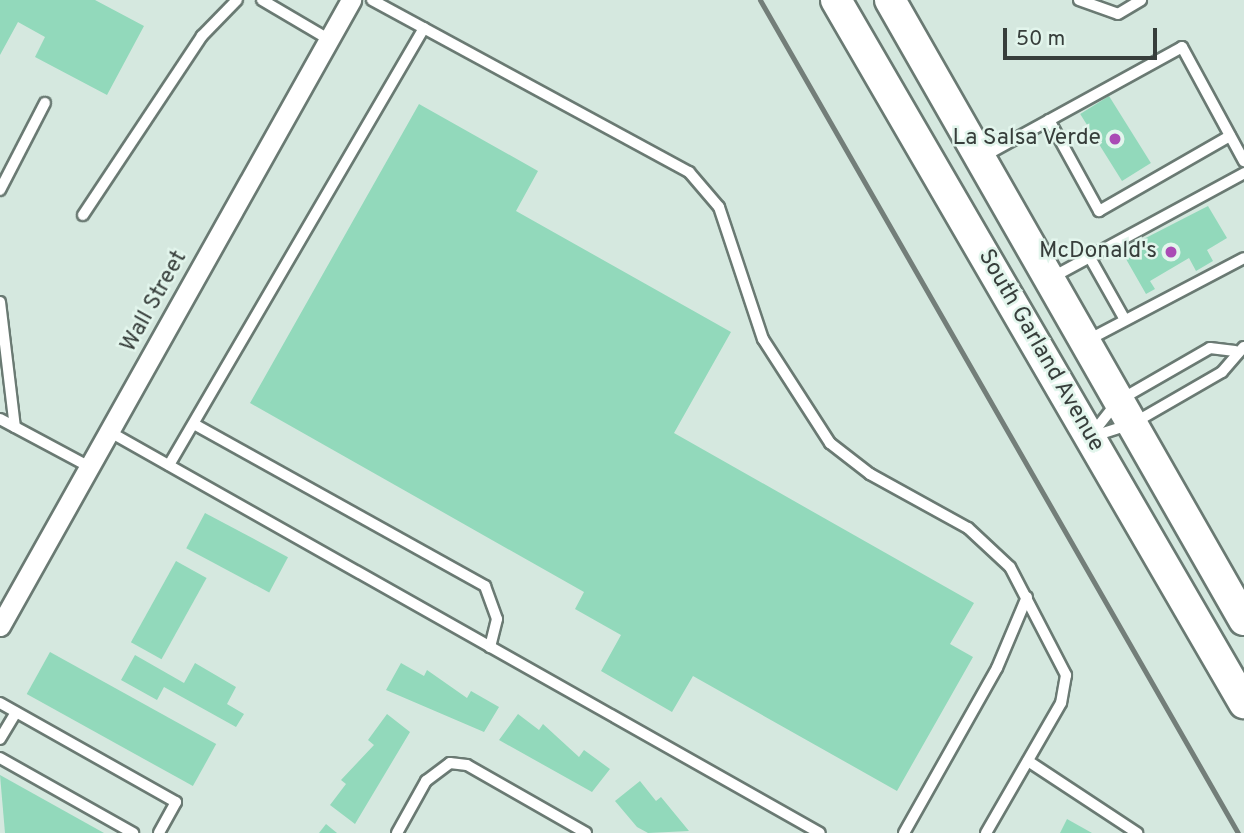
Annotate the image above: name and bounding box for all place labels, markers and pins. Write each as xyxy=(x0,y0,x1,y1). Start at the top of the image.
place label: La Salsa Verde xyxy=(952,125,1101,153)
marker: La Salsa Verde xyxy=(1107,131,1123,147)
place label: McDonald's xyxy=(1039,238,1157,266)
marker: McDonald's xyxy=(1163,244,1179,260)

